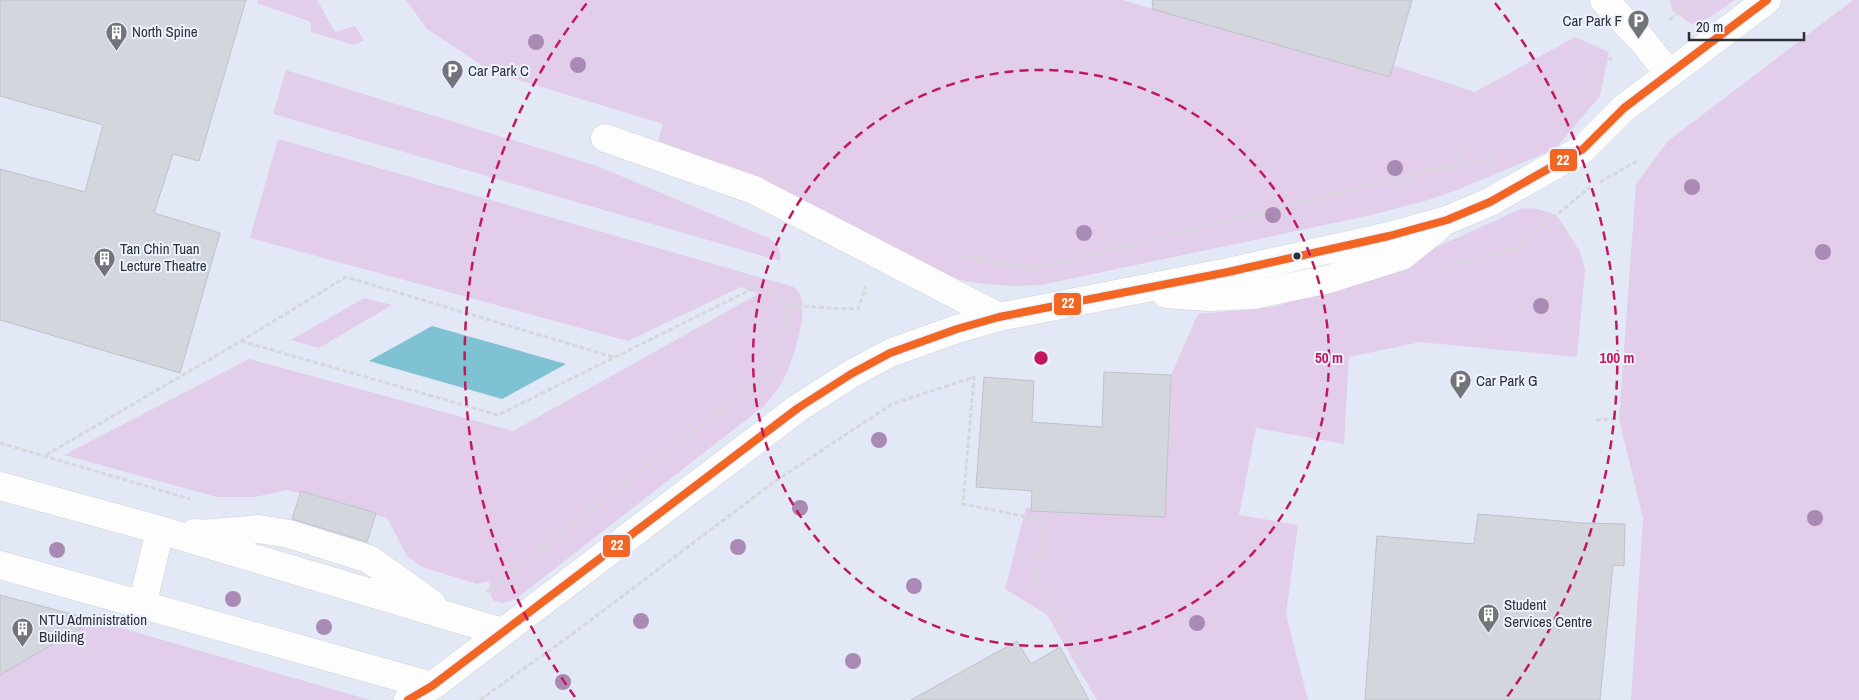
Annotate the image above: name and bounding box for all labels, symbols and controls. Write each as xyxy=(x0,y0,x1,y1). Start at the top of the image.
parking icon: Car Park F xyxy=(1626,9,1650,40)
place label: Car Park F xyxy=(1563,10,1622,31)
scale bar xyxy=(1689,10,1804,42)
text: 20 m xyxy=(1696,16,1723,37)
building icon: North Spine xyxy=(104,20,128,51)
place label: North Spine xyxy=(132,21,198,42)
parking icon: Car Park C xyxy=(440,59,464,90)
place label: Car Park C xyxy=(468,60,529,81)
line badge: 22 xyxy=(1549,148,1578,172)
text: 22 xyxy=(1557,151,1569,169)
place label: Tan Chin Tuan Lecture Theatre xyxy=(120,238,207,276)
building icon: Tan Chin Tuan Lecture Theatre xyxy=(92,246,116,277)
unlabelled marker xyxy=(1292,251,1302,261)
line badge: 22 xyxy=(1053,292,1082,316)
text: 22 xyxy=(1062,294,1074,312)
text: 50 m xyxy=(1315,347,1343,368)
text: 100 m xyxy=(1600,347,1634,368)
centre of rings xyxy=(1032,349,1050,367)
parking icon: Car Park G xyxy=(1448,369,1472,400)
place label: Car Park G xyxy=(1476,370,1538,391)
line badge: 22 xyxy=(602,534,631,558)
text: 22 xyxy=(611,536,623,554)
place label: Student Services Centre xyxy=(1504,594,1592,632)
building icon: Student Services Centre xyxy=(1476,602,1500,633)
place label: NTU Administration Building xyxy=(39,609,147,647)
building icon: NTU Administration Building xyxy=(11,617,35,648)

